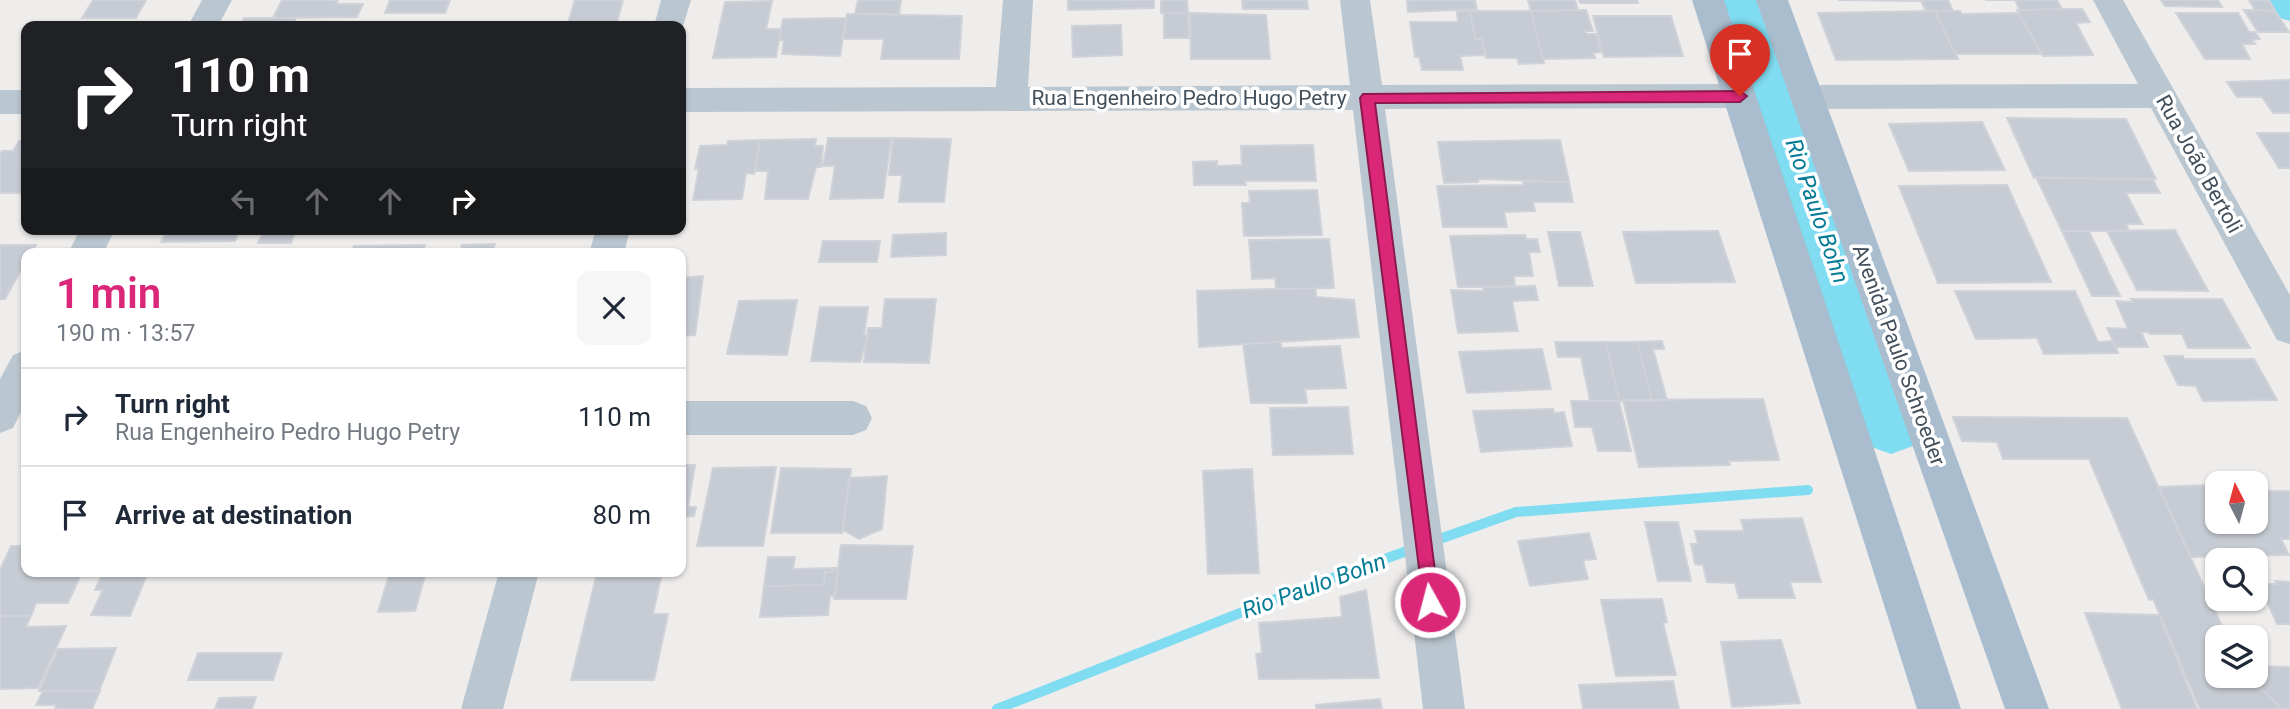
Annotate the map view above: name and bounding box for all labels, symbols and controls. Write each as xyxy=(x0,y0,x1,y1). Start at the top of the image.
pin xyxy=(1710,24,1770,96)
icon: arrive xyxy=(1721,35,1759,73)
text: 110 m xyxy=(171,47,310,104)
icon: right xyxy=(56,49,147,140)
street label: Rua Engenheiro Pedro Hugo Petry xyxy=(1031,86,1347,110)
street label: Rua João Bertoli xyxy=(2151,91,2247,237)
text: Turn right xyxy=(171,106,307,144)
water label: Rio Paulo Bohn xyxy=(1780,135,1854,287)
icon: left xyxy=(225,182,263,220)
icon: ahead xyxy=(298,182,336,220)
icon: ahead xyxy=(371,182,409,220)
icon: right xyxy=(444,182,482,220)
street label: Avenida Paulo Schroeder xyxy=(1848,241,1950,469)
text: 1 min xyxy=(56,269,161,318)
button: close xyxy=(577,271,651,345)
text: 190 m · 13:57 xyxy=(56,320,195,347)
text: Turn right xyxy=(115,389,230,419)
icon: right xyxy=(56,398,94,436)
text: 110 m xyxy=(578,402,651,432)
text: Rua Engenheiro Pedro Hugo Petry xyxy=(115,419,460,446)
north arrow xyxy=(2205,471,2268,534)
map controls xyxy=(2205,471,2268,688)
icon: arrive xyxy=(56,496,94,534)
text: Arrive at destination xyxy=(115,500,352,530)
text: 80 m xyxy=(593,500,651,530)
water label: Rio Paulo Bohn xyxy=(1238,547,1390,625)
button: search xyxy=(2205,548,2268,611)
position arrow xyxy=(1393,565,1467,639)
button: layers xyxy=(2205,625,2268,688)

